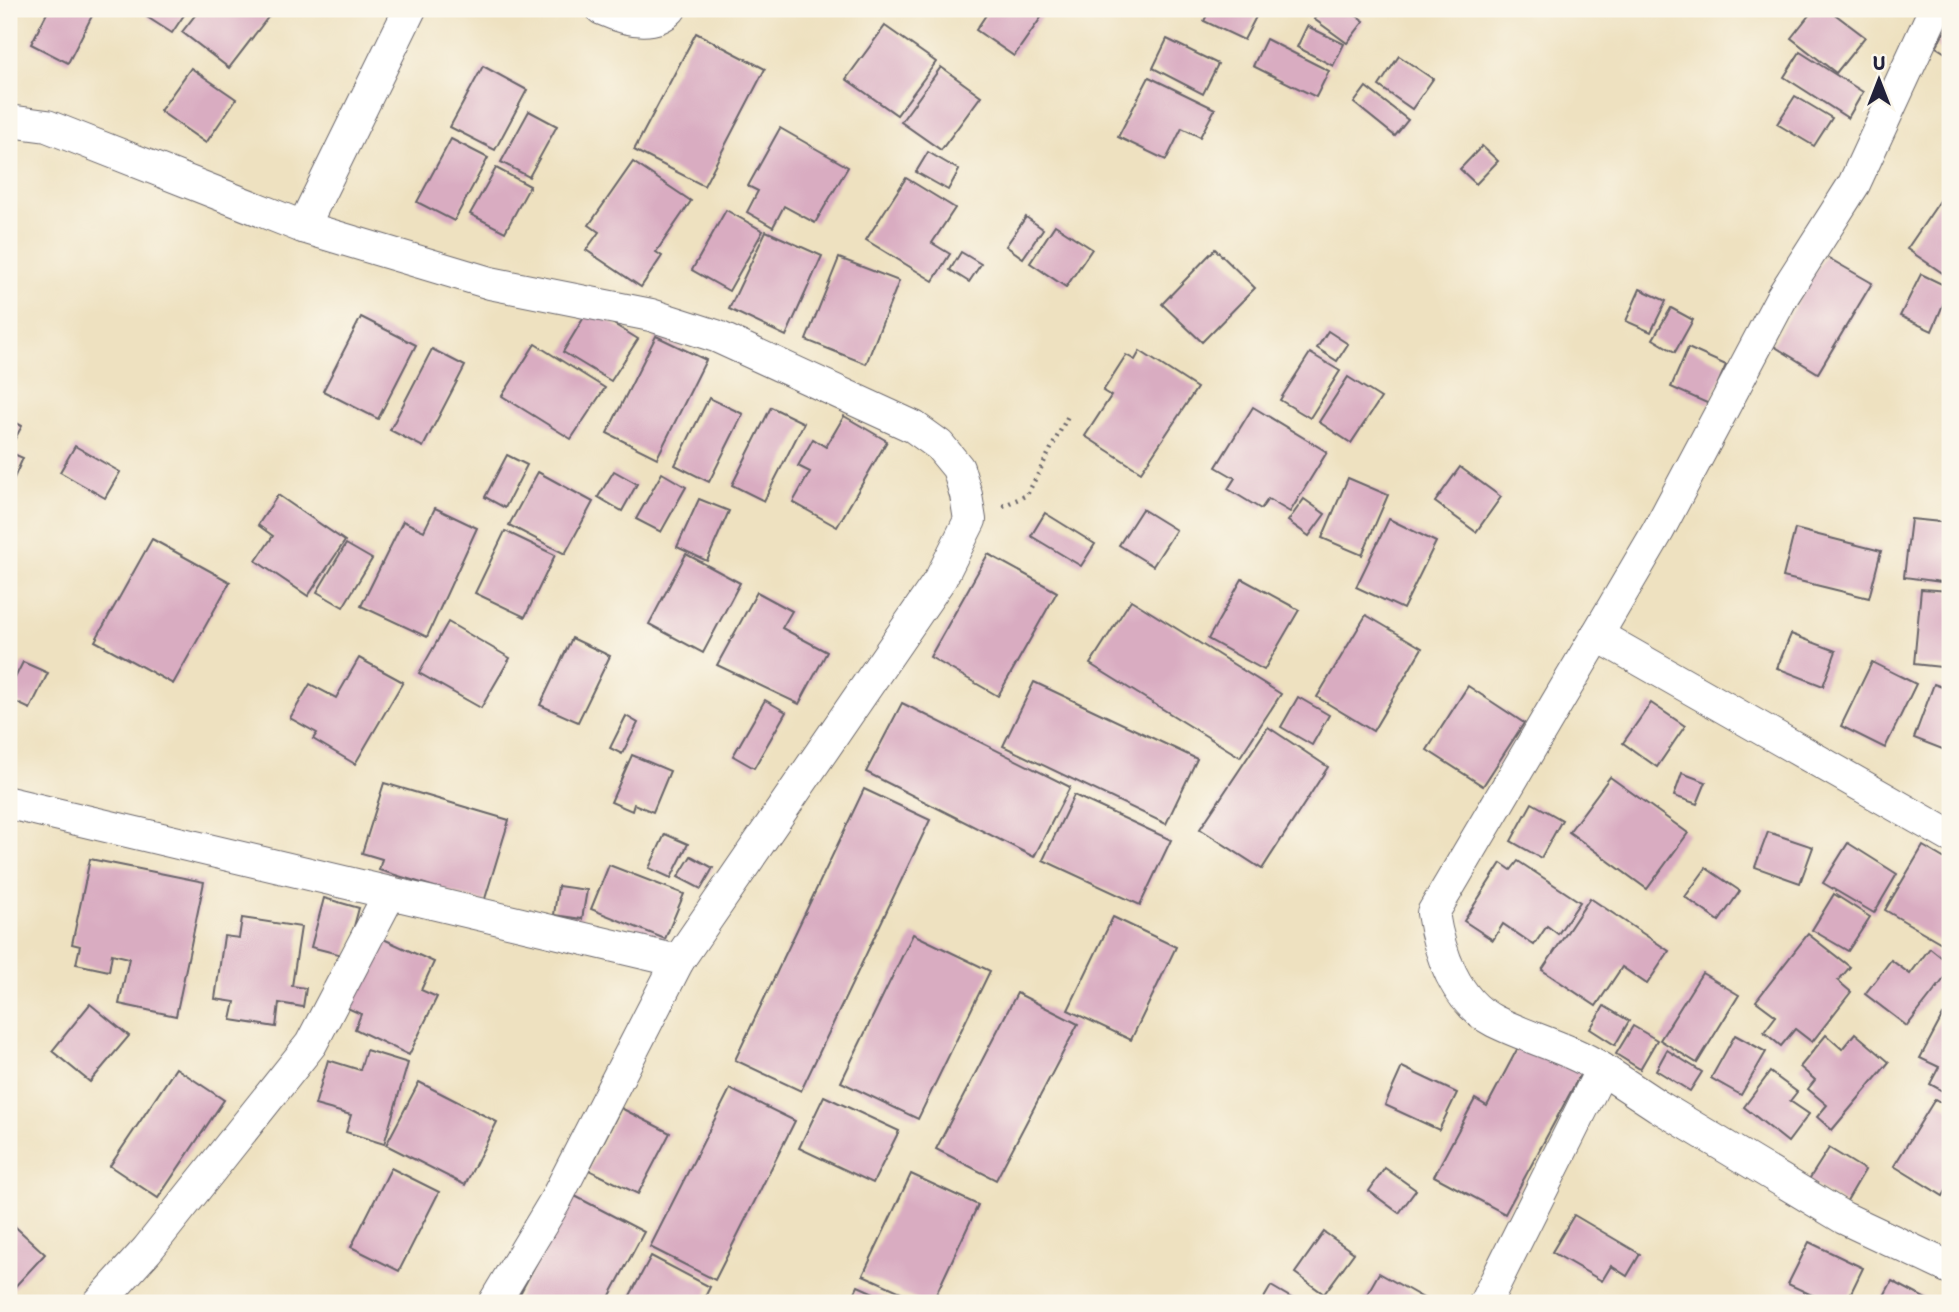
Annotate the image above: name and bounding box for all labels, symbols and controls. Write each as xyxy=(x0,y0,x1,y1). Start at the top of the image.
north arrow xyxy=(1843,46,1913,116)
text: U xyxy=(1873,51,1886,76)

